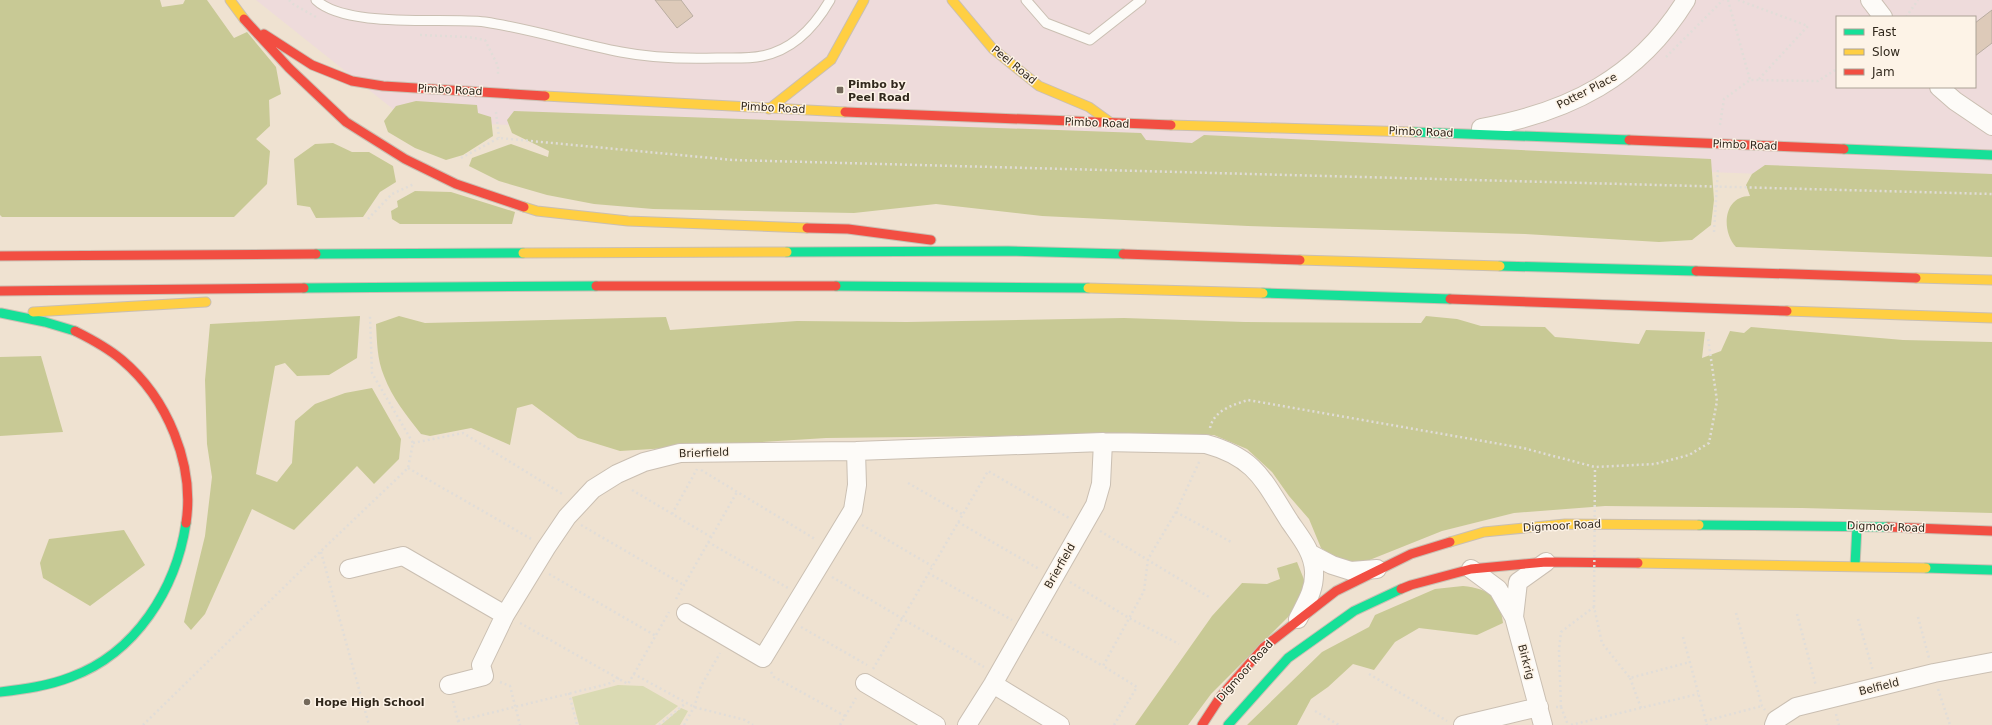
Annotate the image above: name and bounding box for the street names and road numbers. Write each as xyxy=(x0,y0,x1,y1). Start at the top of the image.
street label: Peel Road xyxy=(989,43,1039,87)
street label: Potter Place xyxy=(1555,70,1619,112)
street label: Pimbo Road xyxy=(417,82,483,98)
street label: Pimbo Road xyxy=(740,100,806,116)
street label: Pimbo Road xyxy=(1064,115,1130,131)
street label: Pimbo Road xyxy=(1388,124,1454,140)
street label: Pimbo Road xyxy=(1712,137,1778,153)
street label: Brierfield xyxy=(679,446,729,460)
street label: Digmoor Road xyxy=(1523,517,1601,535)
street label: Digmoor Road xyxy=(1847,519,1925,535)
street label: Brierfield xyxy=(1042,541,1078,591)
street label: Digmoor Road xyxy=(1214,638,1276,704)
street label: Birkrig xyxy=(1515,643,1537,681)
street label: Belfield xyxy=(1857,676,1901,698)

